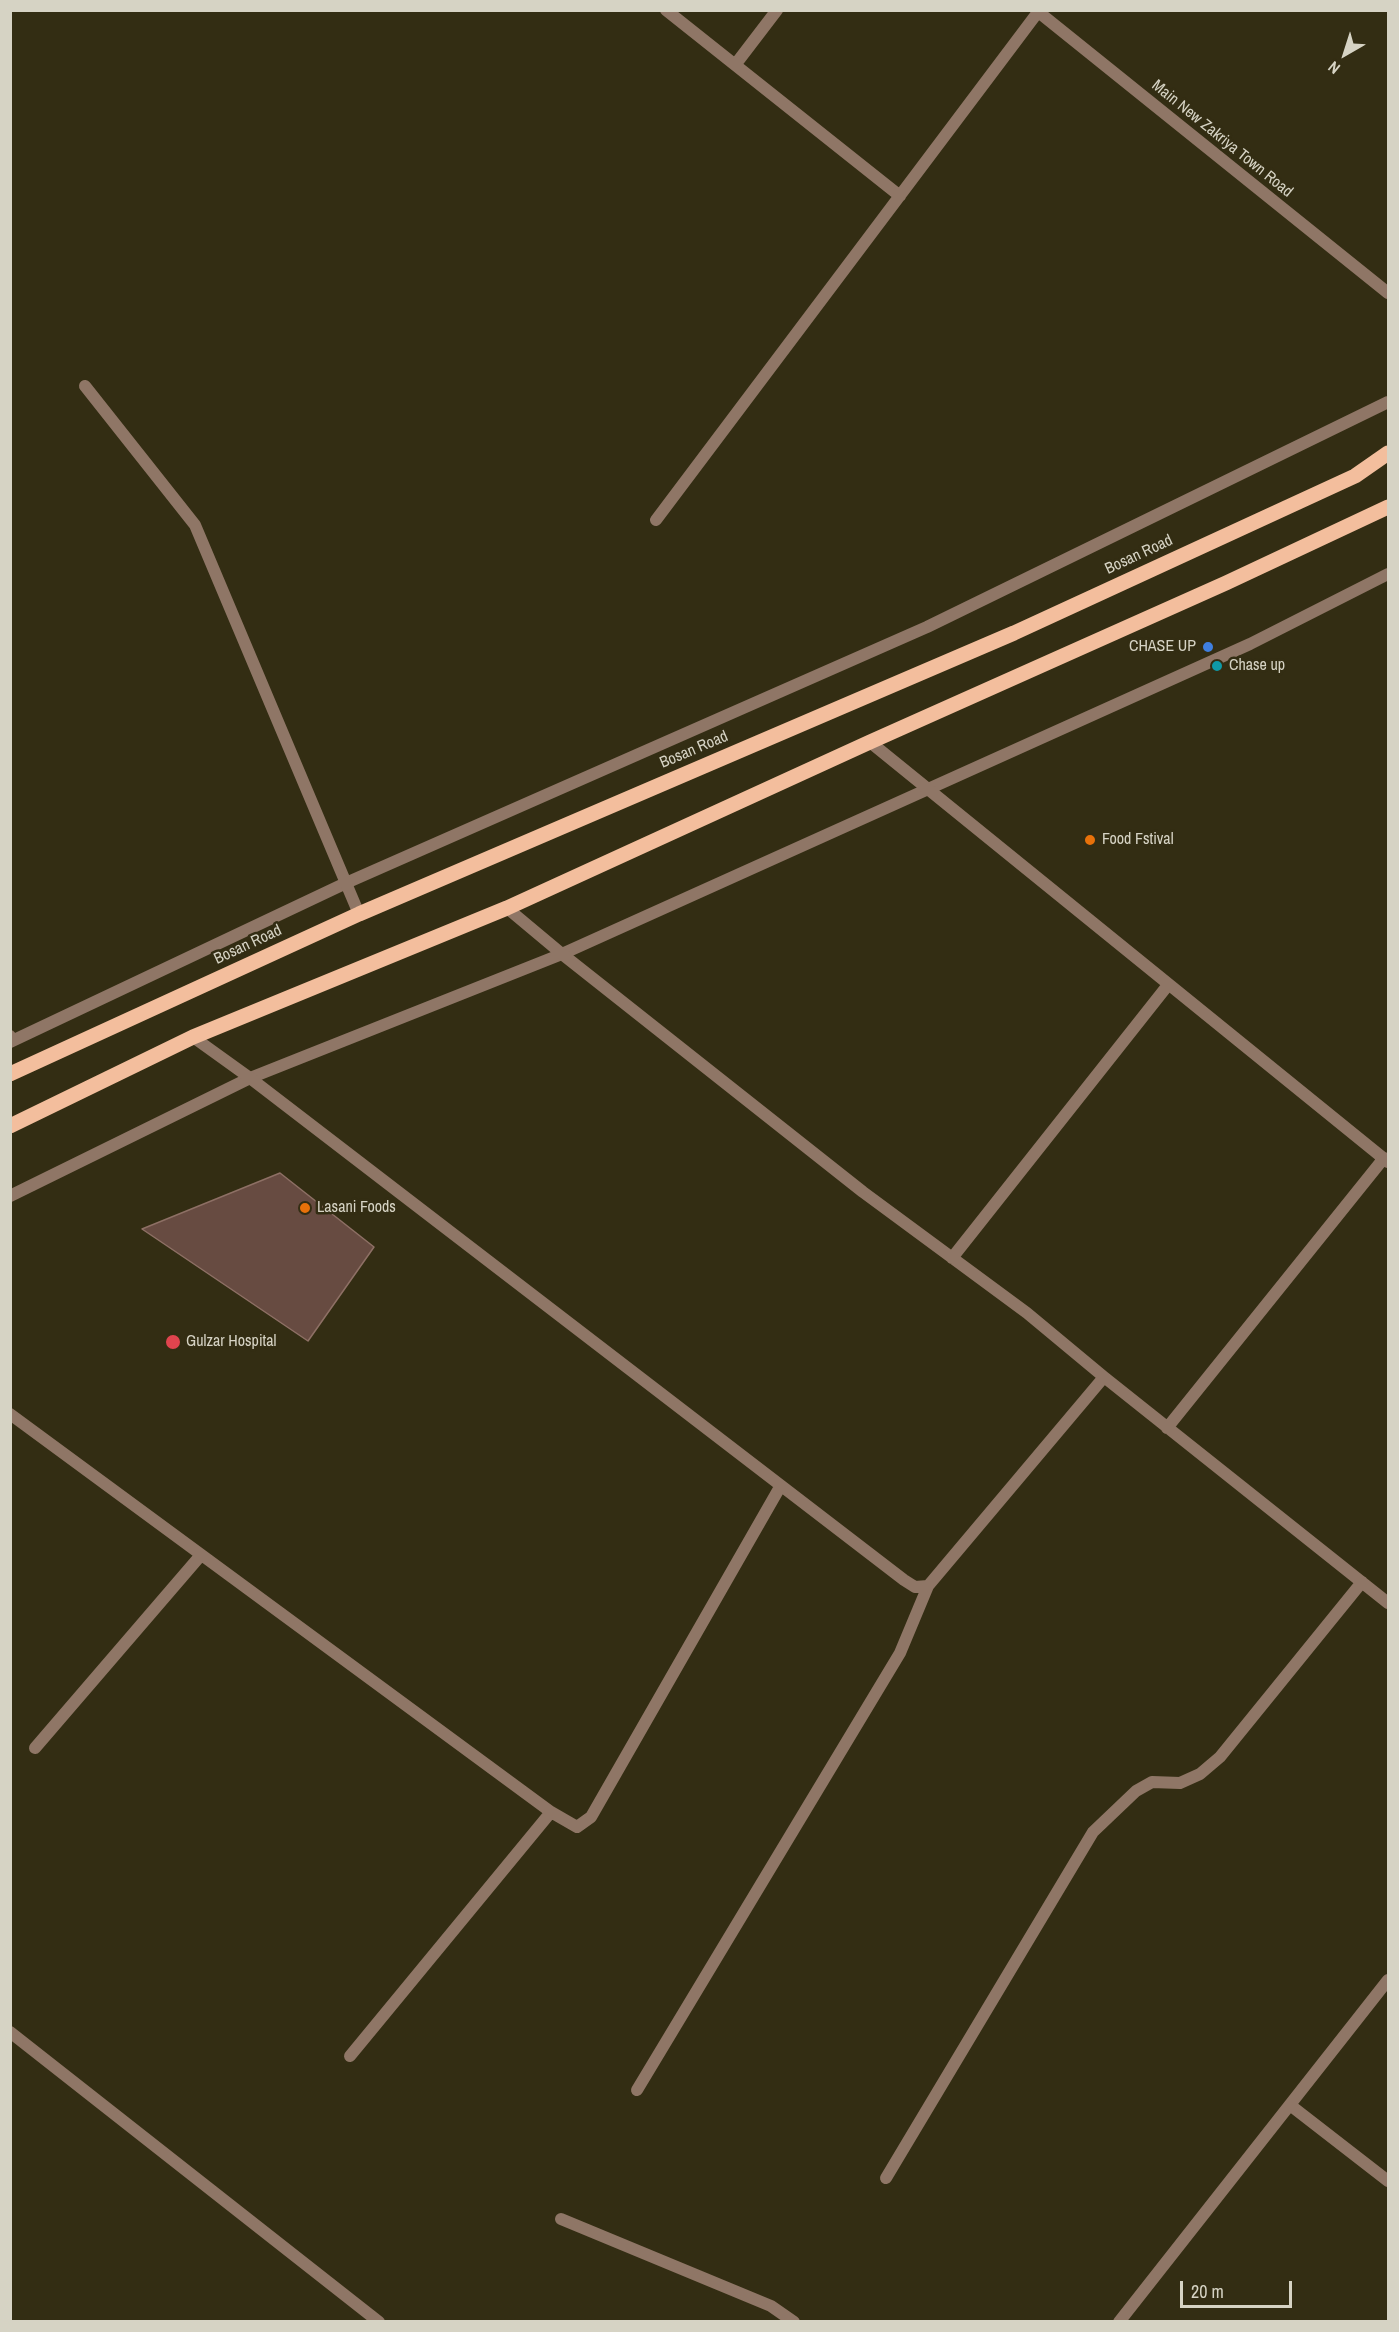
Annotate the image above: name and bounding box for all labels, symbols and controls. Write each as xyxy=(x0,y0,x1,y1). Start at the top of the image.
north arrow xyxy=(1315,24,1375,84)
text: N xyxy=(1323,56,1344,80)
street label: Main New Zakriya Town Road xyxy=(1148,76,1296,202)
street label: Bosan Road xyxy=(1102,531,1176,579)
place label: CHASE UP xyxy=(1129,637,1196,657)
marker: CHASE UP xyxy=(1201,640,1215,654)
place label: Chase up xyxy=(1229,656,1285,676)
marker: Chase up xyxy=(1210,659,1224,673)
street label: Bosan Road xyxy=(657,727,731,773)
place label: Food Fstival xyxy=(1102,830,1174,850)
marker: Food Fstival xyxy=(1083,833,1097,847)
street label: Bosan Road xyxy=(211,921,285,969)
place label: Lasani Foods xyxy=(317,1198,396,1218)
marker: Lasani Foods xyxy=(298,1201,312,1215)
place label: Gulzar Hospital xyxy=(186,1332,276,1352)
marker: Gulzar Hospital xyxy=(164,1333,182,1351)
scale bar xyxy=(1183,2269,1296,2307)
text: 20 m xyxy=(1191,2279,1224,2304)

